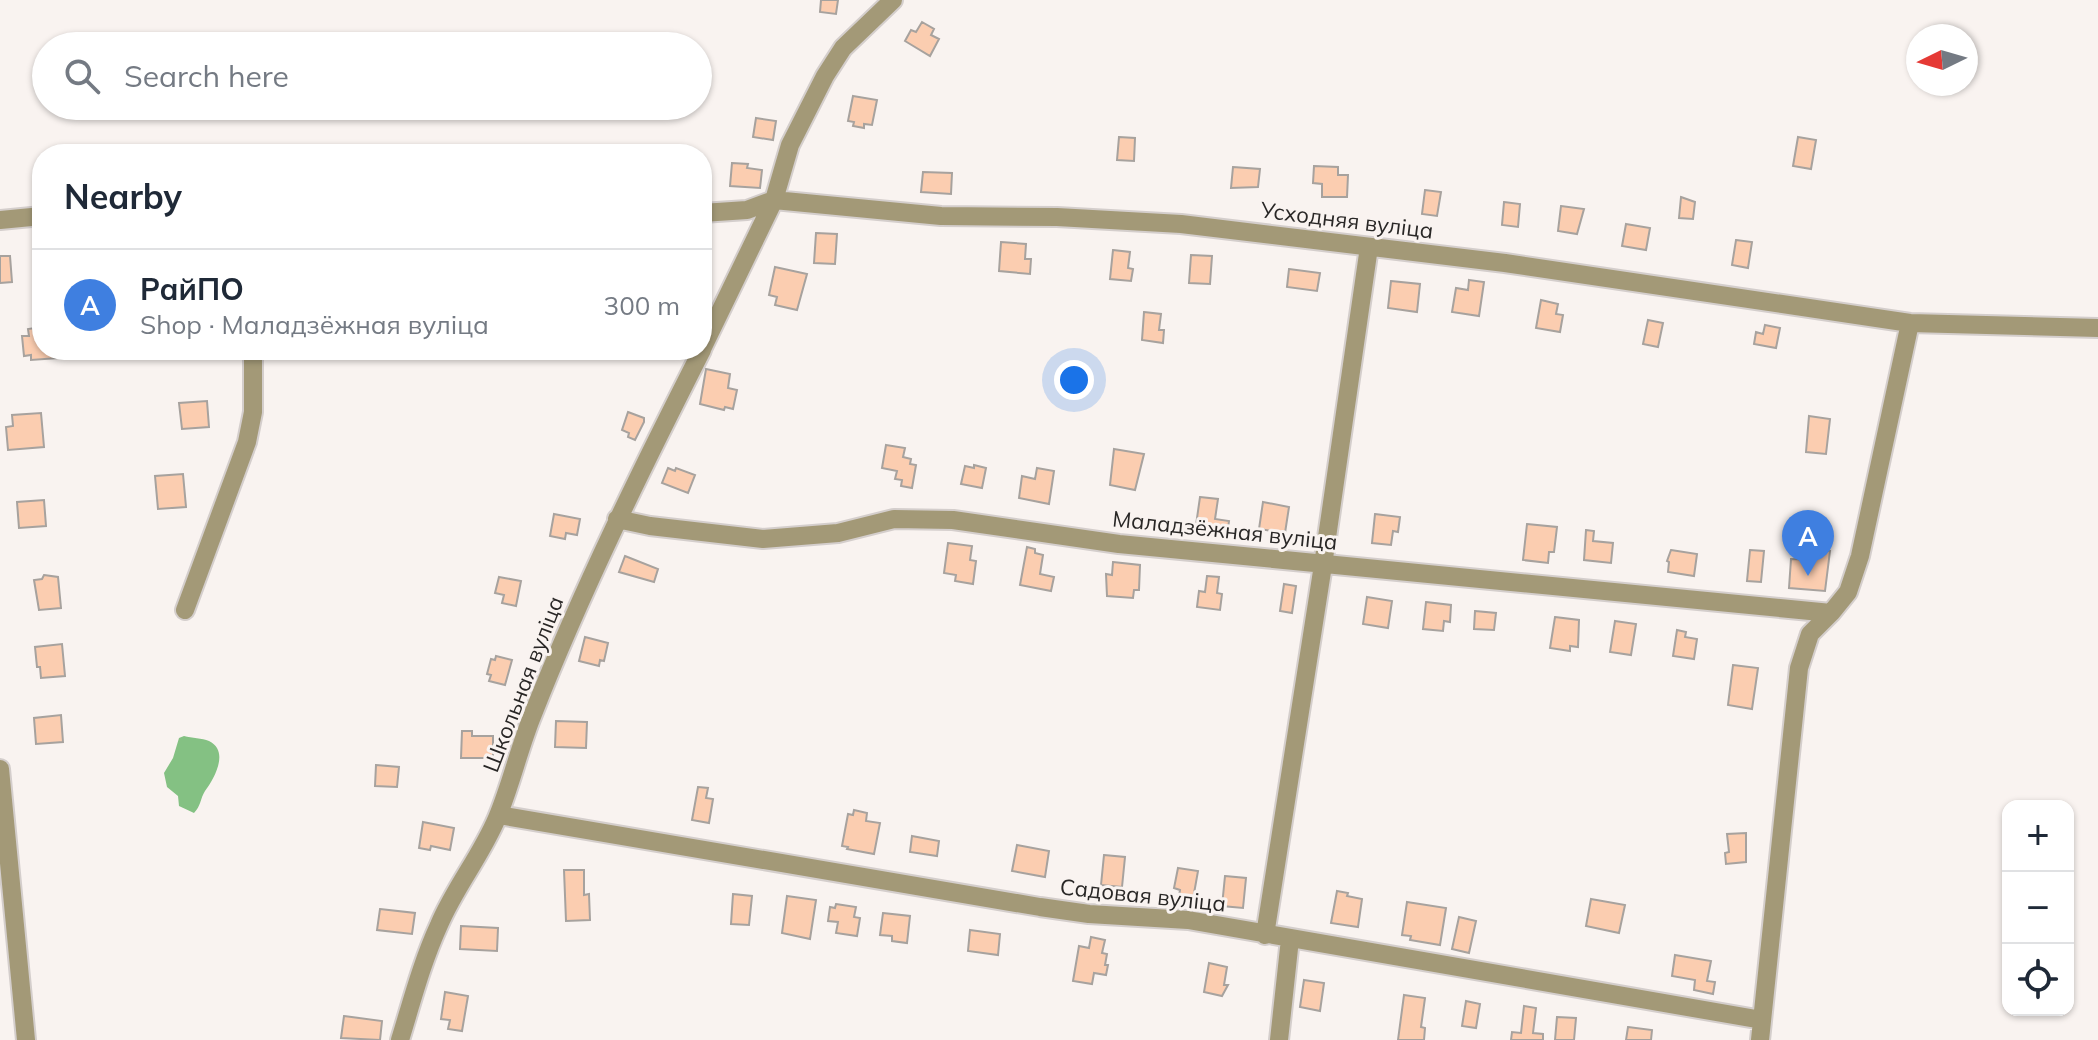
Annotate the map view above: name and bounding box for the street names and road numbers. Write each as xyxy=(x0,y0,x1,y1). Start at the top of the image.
street label: Усходняя вуліца xyxy=(1258,195,1435,245)
street label: Маладзёжная вуліца xyxy=(1111,504,1339,556)
street label: Школьная вуліца xyxy=(477,592,569,776)
street label: Садовая вуліца xyxy=(1059,872,1227,918)

